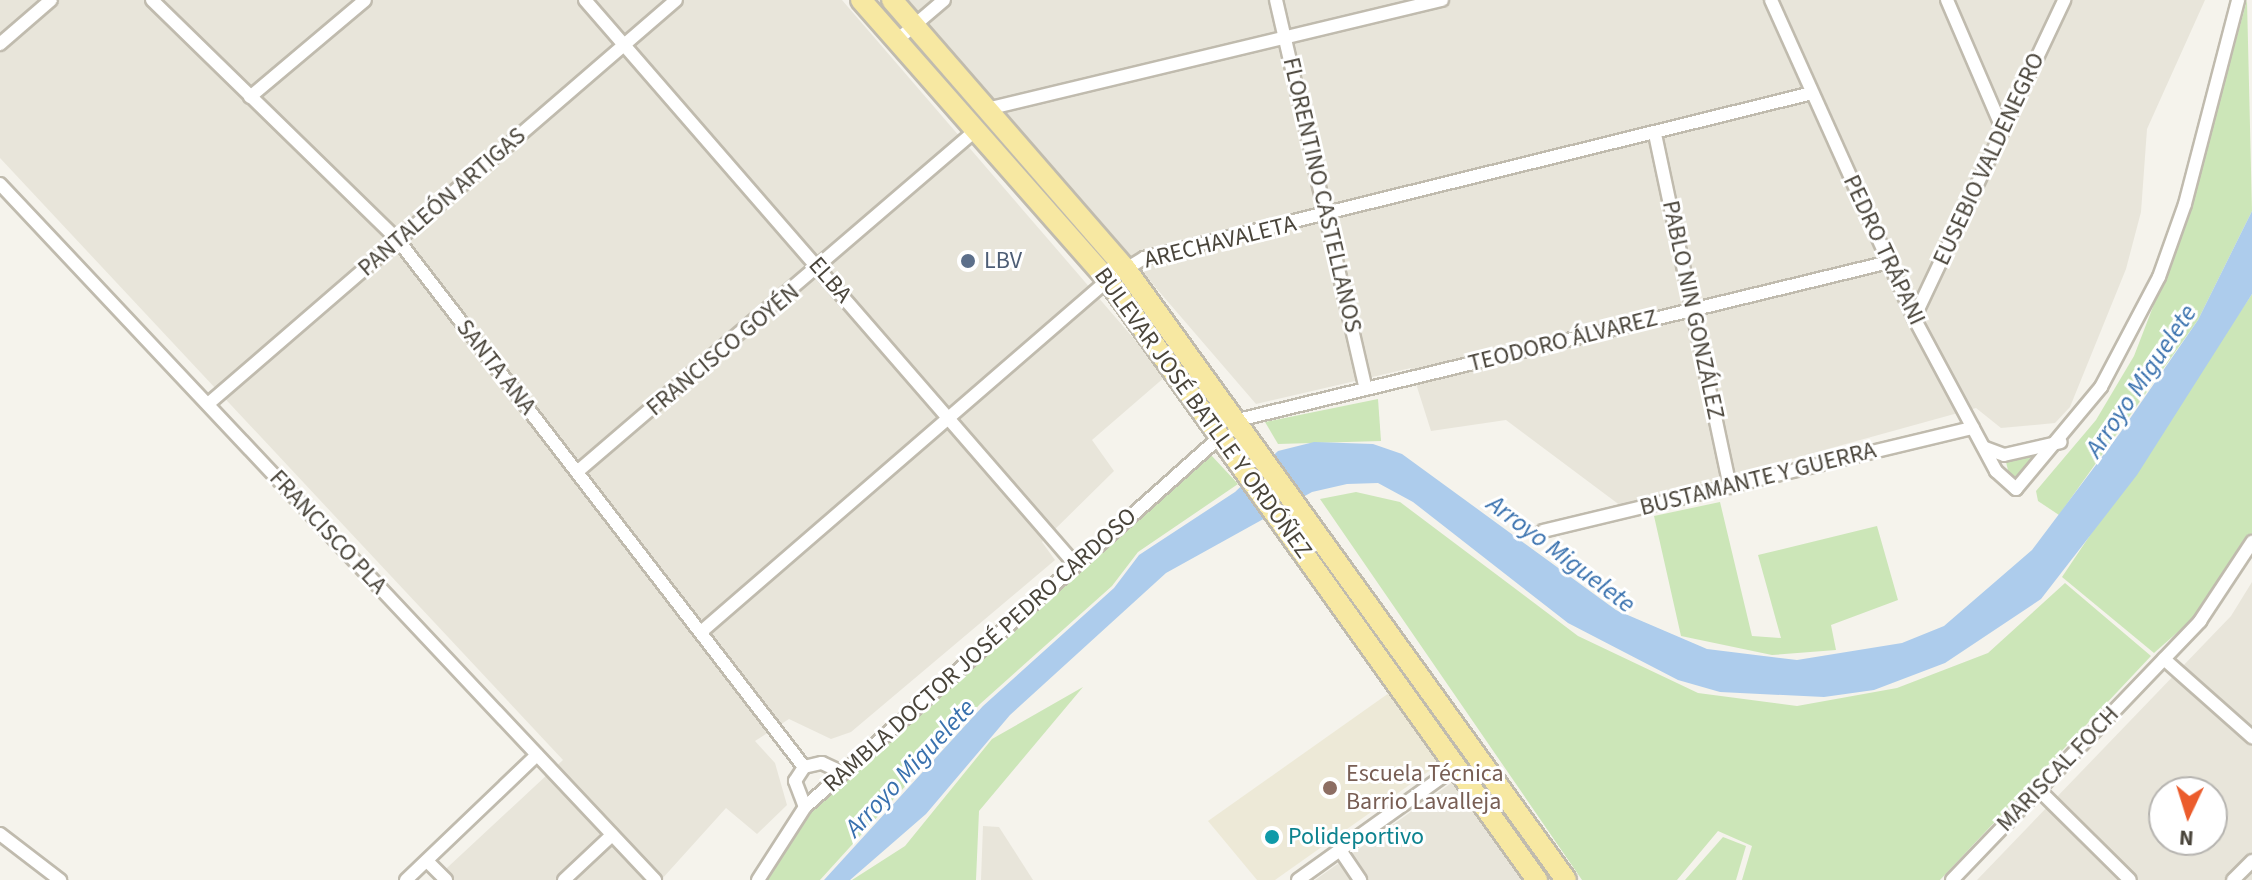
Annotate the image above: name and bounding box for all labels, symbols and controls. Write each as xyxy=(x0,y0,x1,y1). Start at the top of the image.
street label: EUSEBIO VALDENEGRO xyxy=(1927,48,2051,270)
street label: FLORENTINO CASTELLANOS xyxy=(1276,55,1368,335)
street label: PANTALEÓN ARTIGAS xyxy=(352,121,532,283)
street label: PEDRO TRÁPANI xyxy=(1837,170,1931,330)
street label: PABLO NIN GONZÁLEZ xyxy=(1656,198,1730,422)
street label: ARECHAVALETA xyxy=(1141,209,1299,275)
place label: LBV xyxy=(984,247,1022,275)
street label: ELBA xyxy=(802,251,858,309)
marker: LBV xyxy=(959,252,977,270)
street label: BULEVAR JOSÉ BATLLE Y ORDÓÑEZ xyxy=(1088,262,1318,564)
street label: FRANCISCO GOYÉN xyxy=(641,278,805,422)
water label: Arroyo Miguelete xyxy=(2078,299,2204,463)
street label: TEODORO ÁLVAREZ xyxy=(1466,304,1660,378)
street label: SANTA ANA xyxy=(450,314,542,420)
street label: BUSTAMANTE Y GUERRA xyxy=(1637,436,1879,522)
street label: FRANCISCO PLA xyxy=(263,464,393,600)
water label: Arroyo Miguelete xyxy=(1481,488,1641,620)
street label: RAMBLA DOCTOR JOSÉ PEDRO CARDOSO xyxy=(818,502,1142,798)
water label: Arroyo Miguelete xyxy=(838,692,982,844)
street label: MARISCAL FOCH xyxy=(1991,700,2125,838)
place label: Escuela Técnica Barrio Lavalleja xyxy=(1346,760,1504,816)
north arrow xyxy=(2148,776,2228,856)
marker: Escuela Técnica Barrio Lavalleja xyxy=(1321,779,1339,797)
text: N xyxy=(2178,821,2195,854)
place label: Polideportivo xyxy=(1288,823,1424,851)
marker: Polideportivo xyxy=(1263,828,1281,846)

